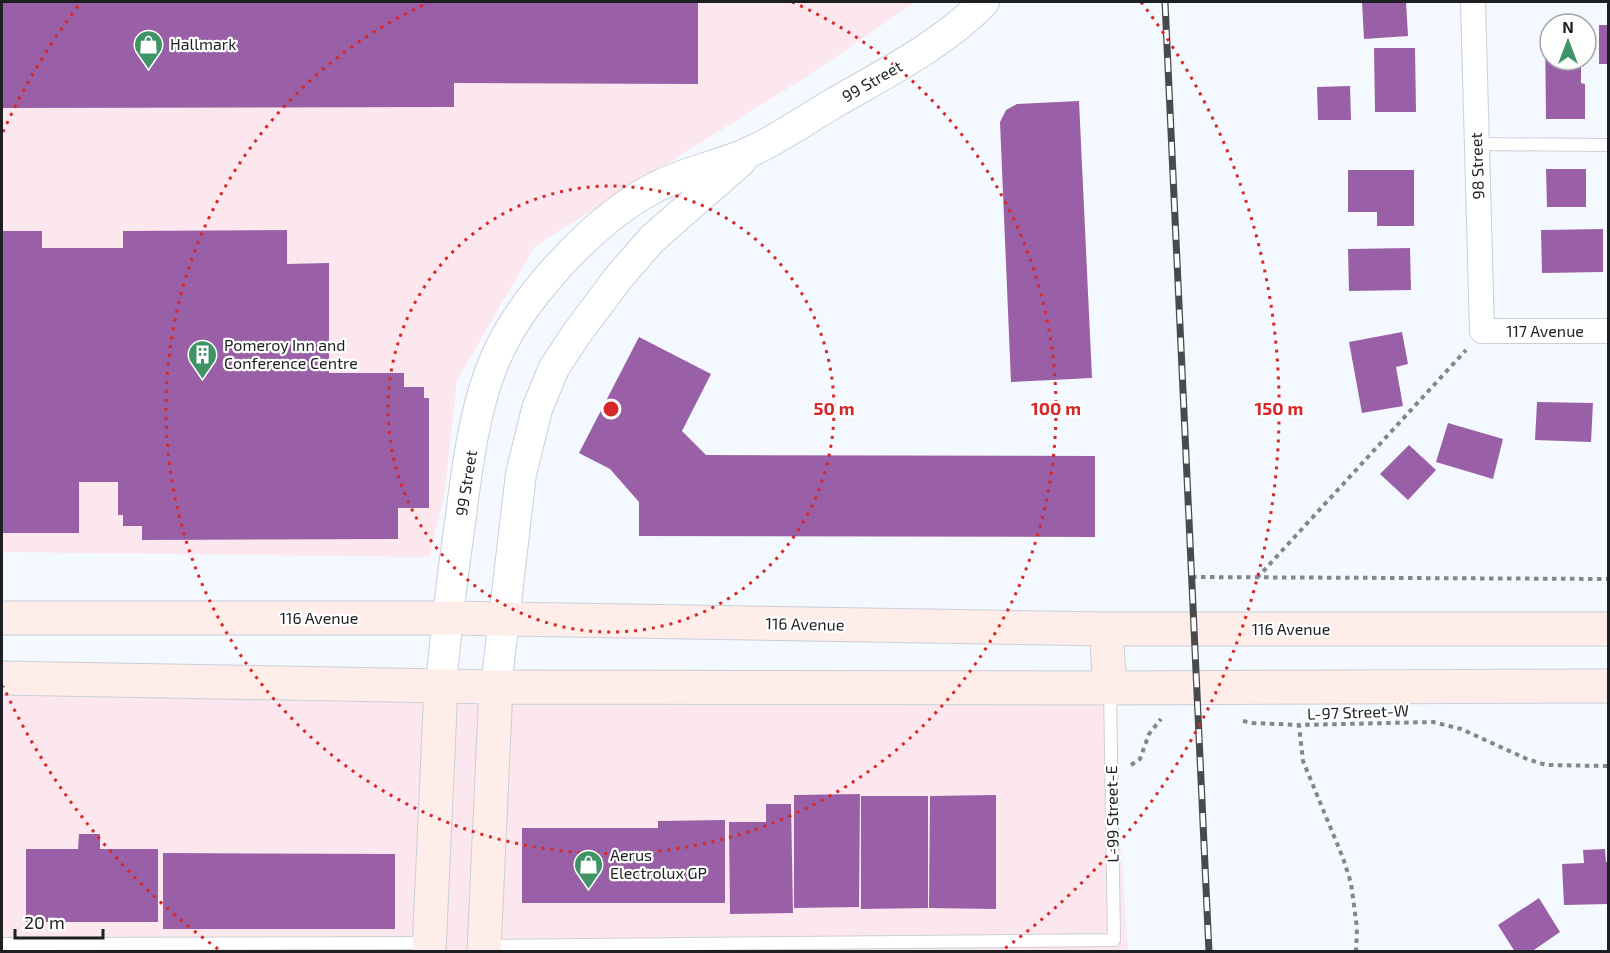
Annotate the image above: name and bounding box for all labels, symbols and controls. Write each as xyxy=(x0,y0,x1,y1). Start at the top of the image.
north arrow xyxy=(1538,12,1598,72)
text: N xyxy=(1562,17,1574,36)
shop icon: Hallmark xyxy=(133,28,165,70)
place label: Hallmark xyxy=(170,34,236,53)
street label: 99 Street xyxy=(838,56,905,105)
street label: 98 Street xyxy=(1466,132,1487,200)
street label: 117 Avenue xyxy=(1506,321,1584,340)
place label: Pomeroy Inn and Conference Centre xyxy=(224,335,358,372)
building icon: Pomeroy Inn and Conference Centre xyxy=(187,338,219,380)
text: 50 m xyxy=(813,397,855,419)
text: 100 m xyxy=(1031,397,1081,419)
text: 150 m xyxy=(1255,397,1303,419)
centre of rings xyxy=(601,399,621,419)
street label: 99 Street xyxy=(451,449,480,517)
street label: 116 Avenue xyxy=(280,608,358,627)
street label: 116 Avenue xyxy=(765,613,845,634)
street label: 116 Avenue xyxy=(1252,619,1330,638)
street label: L-97 Street-W xyxy=(1307,700,1409,723)
street label: L-99 Street-E xyxy=(1101,765,1122,863)
place label: Aerus Electrolux GP xyxy=(610,845,707,882)
shop icon: Aerus Electrolux GP xyxy=(573,848,605,890)
scale bar xyxy=(15,902,104,940)
text: 20 m xyxy=(24,911,65,933)

